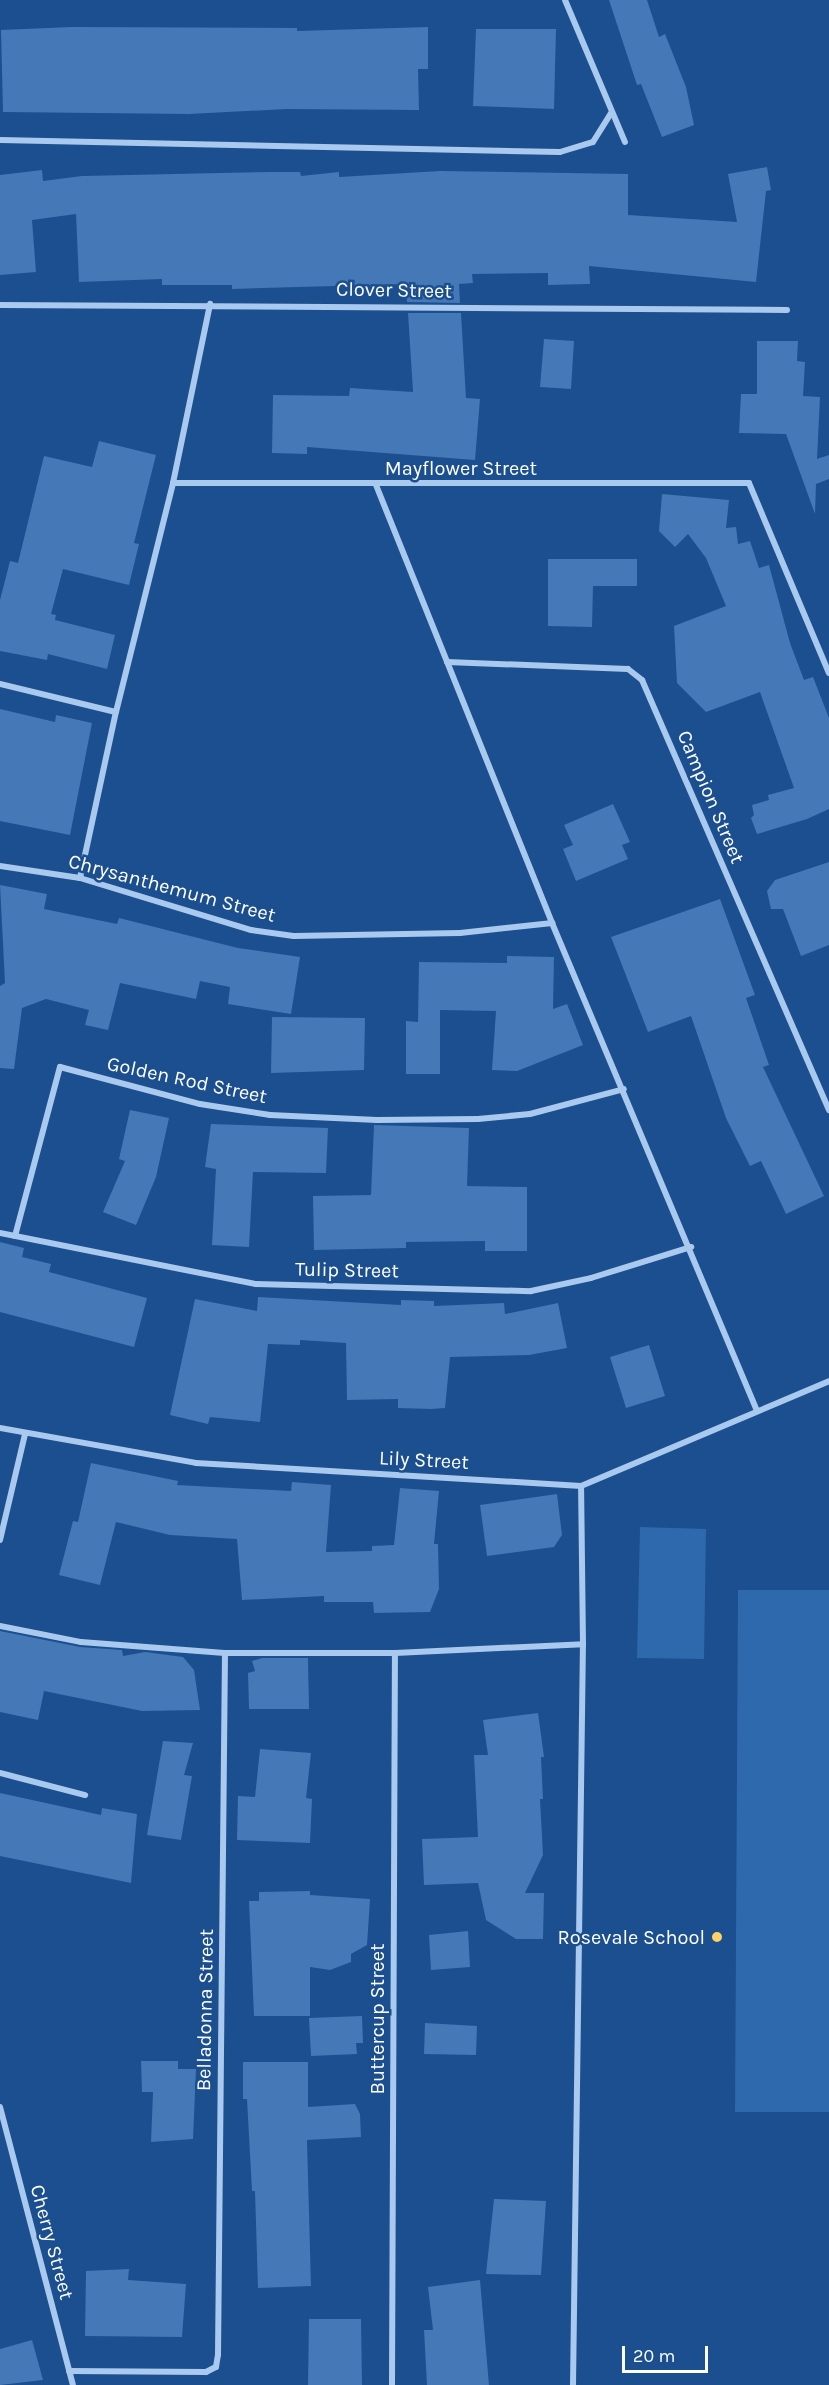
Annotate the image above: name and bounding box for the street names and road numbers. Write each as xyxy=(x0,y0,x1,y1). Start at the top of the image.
street label: Clover Street xyxy=(336,277,452,303)
street label: Mayflower Street xyxy=(385,456,537,480)
street label: Campion Street xyxy=(672,727,750,867)
street label: Chrysanthemum Street xyxy=(66,849,278,927)
street label: Golden Rod Street xyxy=(105,1051,269,1109)
street label: Tulip Street xyxy=(295,1257,399,1283)
street label: Lily Street xyxy=(378,1446,470,1474)
street label: Belladonna Street xyxy=(192,1929,218,2091)
street label: Buttercup Street xyxy=(365,1944,389,2094)
street label: Cherry Street xyxy=(25,2182,79,2302)

